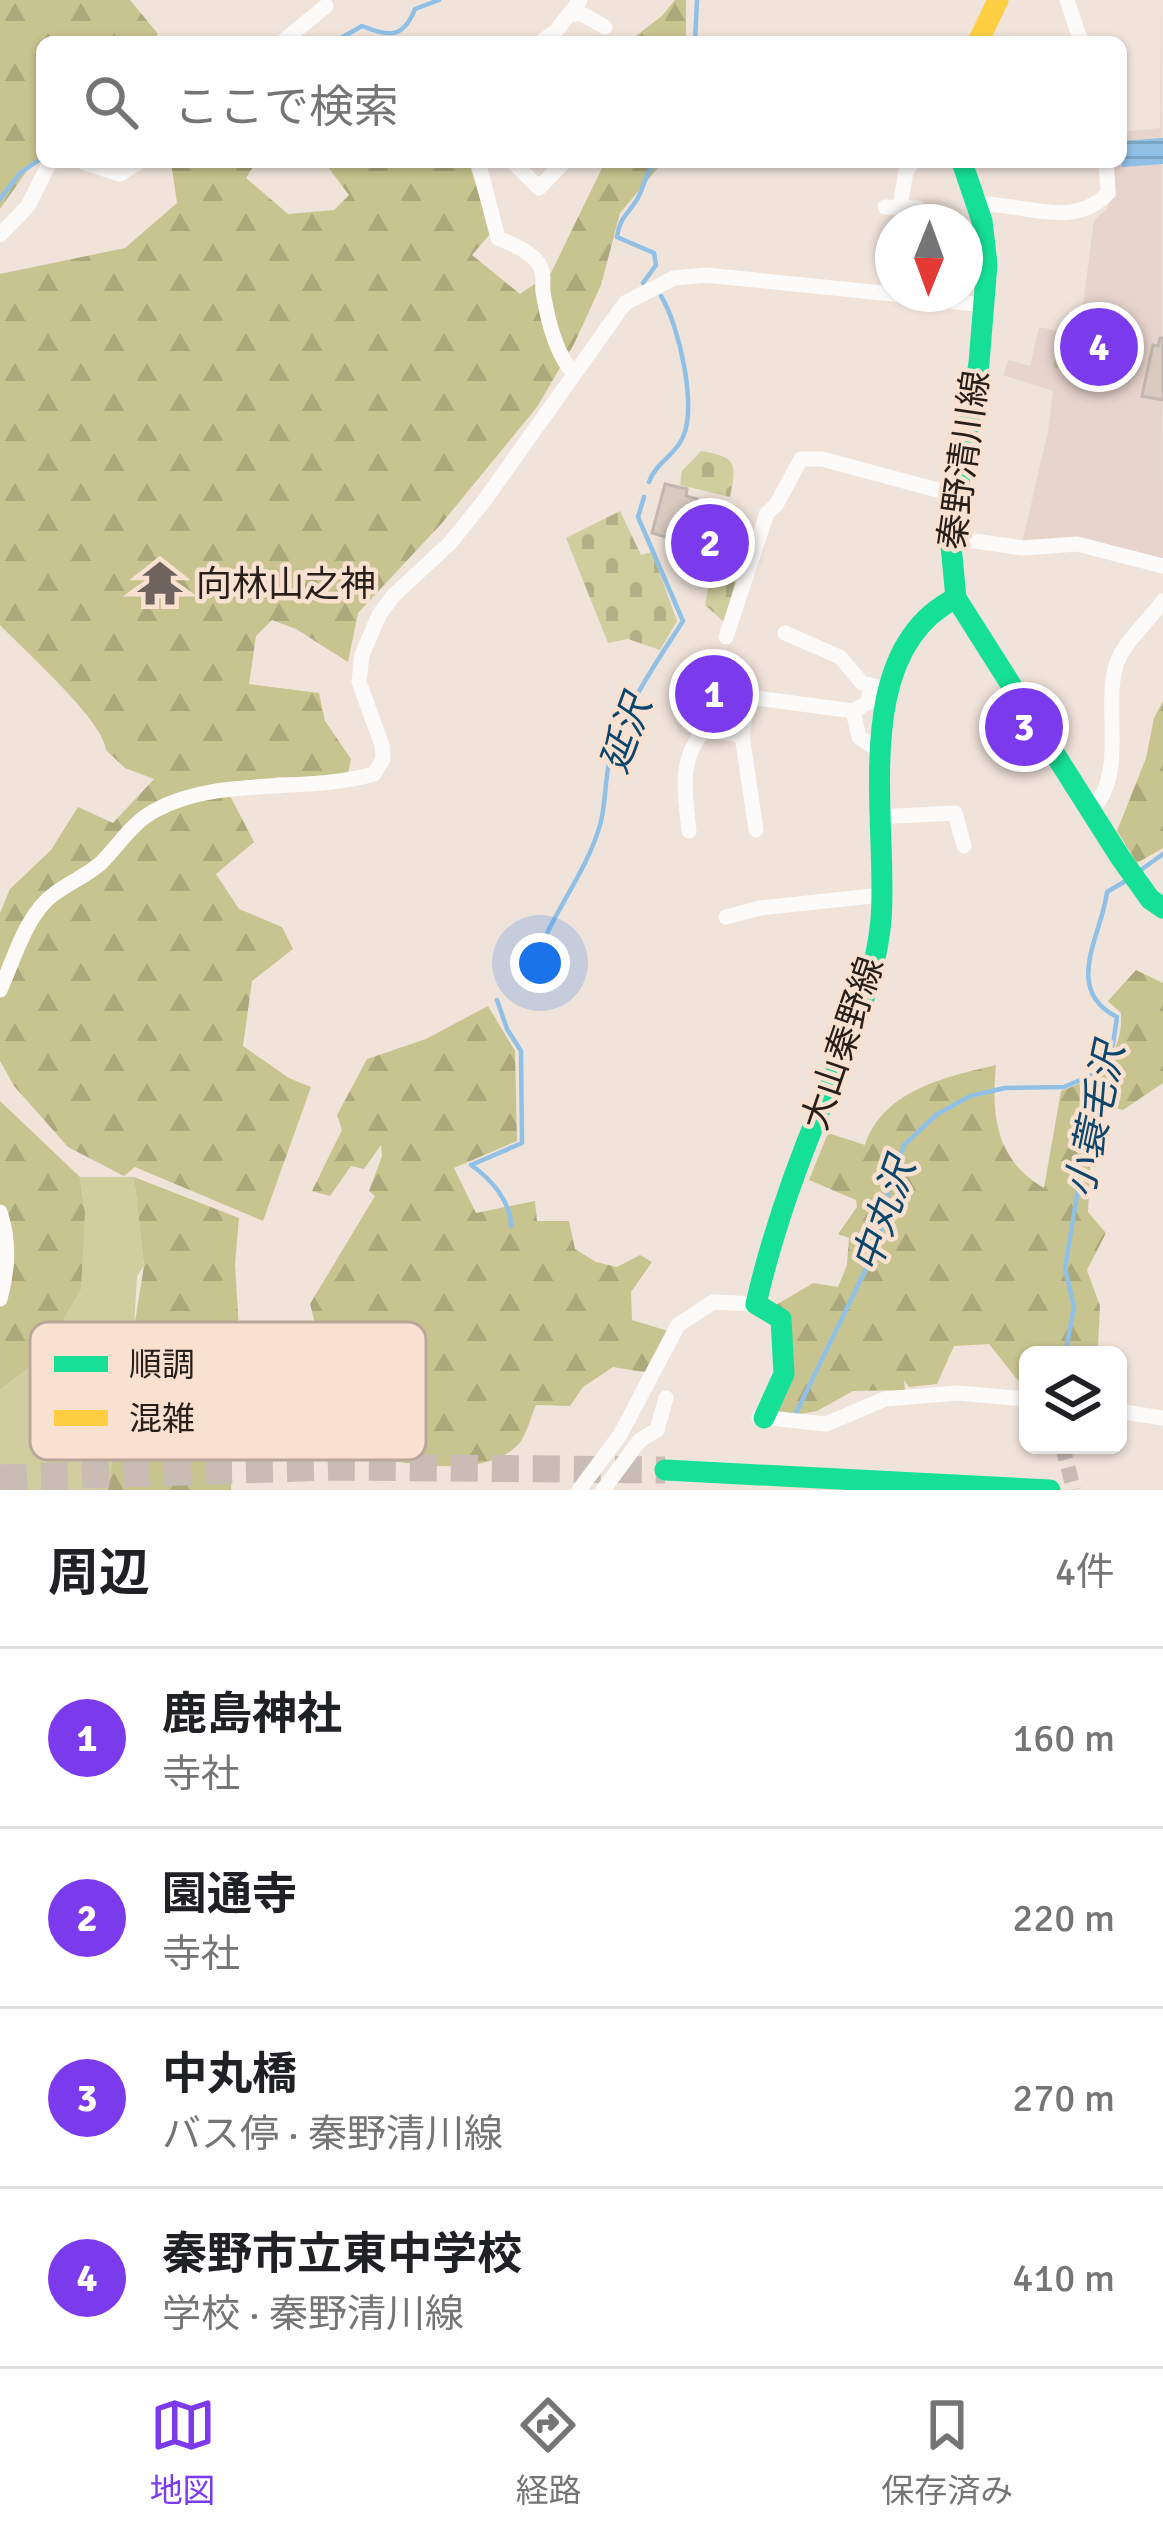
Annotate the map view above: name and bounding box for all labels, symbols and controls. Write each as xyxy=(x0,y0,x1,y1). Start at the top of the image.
search box xyxy=(36,36,1127,168)
icon: search xyxy=(78,69,144,135)
text: ここで検索 xyxy=(174,80,399,135)
north arrow xyxy=(875,204,983,312)
pin: 4 xyxy=(1060,302,1138,392)
street label: 秦野清川線 xyxy=(930,368,999,552)
pin: 2 xyxy=(671,498,749,588)
temple icon: 向林山之神 xyxy=(135,558,185,608)
place label: 向林山之神 xyxy=(196,562,376,607)
pin: 1 xyxy=(675,649,753,739)
pin: 3 xyxy=(985,682,1063,772)
water label: 延沢 xyxy=(590,685,664,779)
your location xyxy=(510,933,570,993)
street label: 大山秦野線 xyxy=(793,951,894,1136)
water label: 小蓑毛沢 xyxy=(1055,1034,1136,1202)
water label: 中丸沢 xyxy=(842,1147,927,1278)
legend xyxy=(30,1322,426,1460)
text: 順調 xyxy=(129,1345,195,1386)
map controls xyxy=(1019,1346,1127,1454)
button: layers xyxy=(1019,1346,1127,1454)
text: 混雑 xyxy=(129,1399,195,1440)
text: 周辺 xyxy=(48,1542,150,1605)
text: 4件 xyxy=(1055,1548,1115,1596)
text: 鹿島神社 xyxy=(162,1687,342,1742)
text: 1 xyxy=(76,1714,98,1762)
text: 160 m xyxy=(1012,1714,1115,1762)
text: 寺社 xyxy=(162,1750,240,1798)
text: 園通寺 xyxy=(162,1867,297,1922)
text: 2 xyxy=(76,1894,98,1942)
text: 220 m xyxy=(1012,1894,1115,1942)
text: 寺社 xyxy=(162,1930,240,1978)
text: 中丸橋 xyxy=(162,2047,297,2102)
text: 3 xyxy=(76,2074,98,2122)
text: 270 m xyxy=(1012,2074,1115,2122)
text: バス停 · 秦野清川線 xyxy=(162,2110,503,2158)
text: 秦野市立東中学校 xyxy=(162,2227,522,2282)
text: 4 xyxy=(76,2254,98,2302)
text: 410 m xyxy=(1012,2254,1115,2302)
text: 学校 · 秦野清川線 xyxy=(162,2290,464,2338)
tab: 地図 xyxy=(150,2392,216,2512)
tab: 経路 xyxy=(515,2392,581,2512)
tab: 保存済み xyxy=(881,2392,1013,2512)

